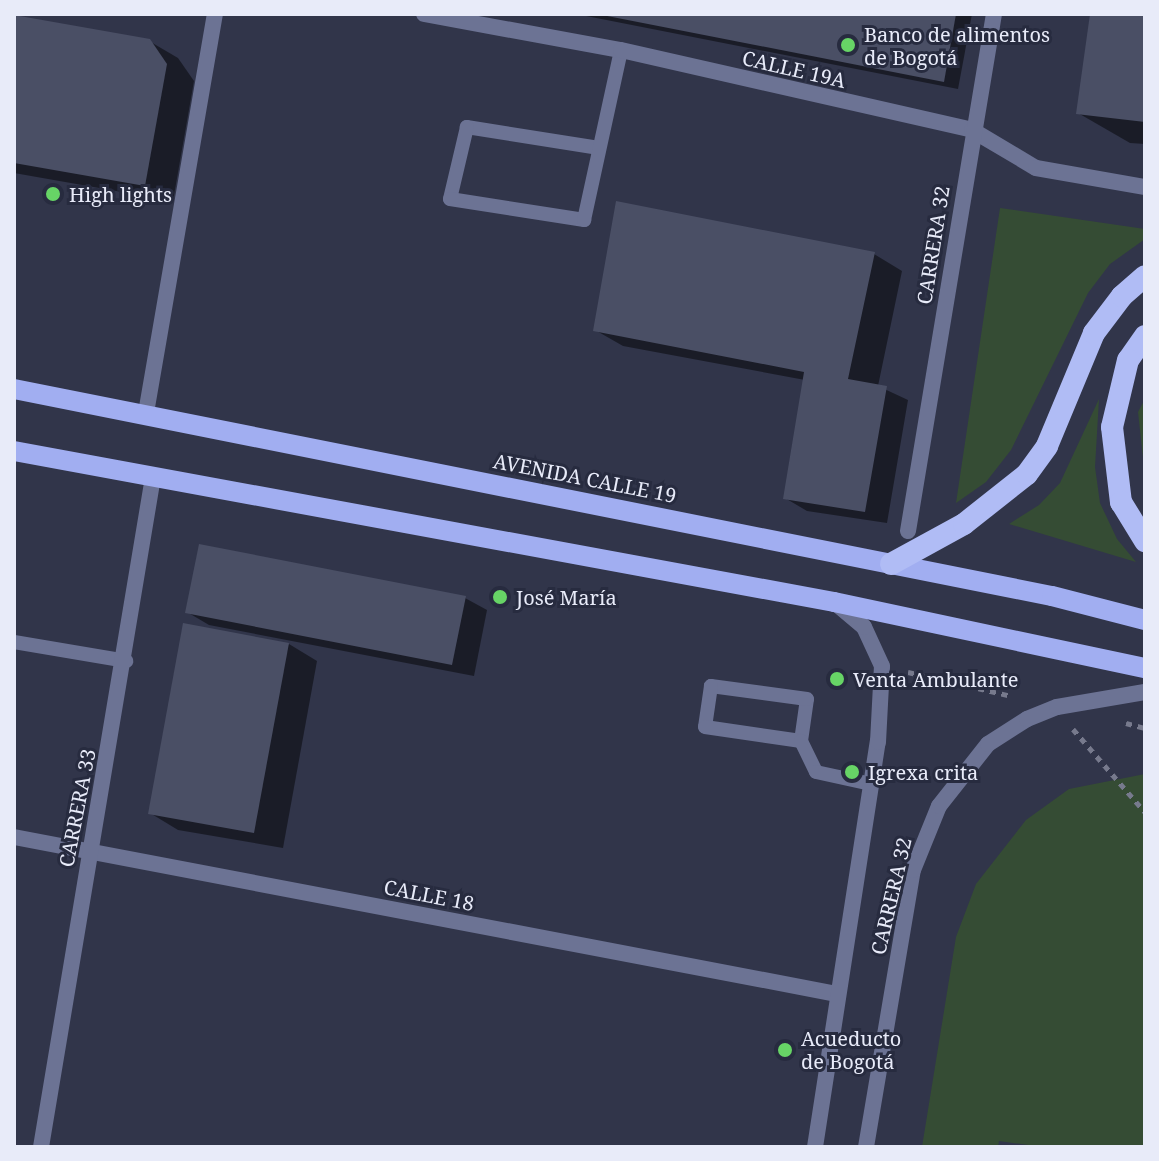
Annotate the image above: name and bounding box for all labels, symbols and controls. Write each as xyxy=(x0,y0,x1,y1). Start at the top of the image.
place label: Banco de alimentos de Bogotá xyxy=(864,22,1050,69)
marker: Banco de alimentos de Bogotá xyxy=(839,36,857,54)
street label: CALLE 19A xyxy=(740,45,848,93)
place label: High lights xyxy=(69,182,172,206)
street label: CARRERA 32 xyxy=(912,184,954,306)
marker: High lights xyxy=(44,185,62,203)
street label: AVENIDA CALLE 19 xyxy=(492,448,678,508)
place label: José María xyxy=(516,585,617,609)
marker: José María xyxy=(491,588,509,606)
place label: Venta Ambulante xyxy=(853,667,1018,691)
marker: Venta Ambulante xyxy=(828,670,846,688)
street label: CARRERA 33 xyxy=(54,747,100,869)
place label: Igrexa crita xyxy=(868,760,978,784)
marker: Igrexa crita xyxy=(843,763,861,781)
street label: CARRERA 32 xyxy=(866,835,916,957)
street label: CALLE 18 xyxy=(382,875,476,915)
place label: Acueducto de Bogotá xyxy=(801,1026,901,1073)
marker: Acueducto de Bogotá xyxy=(776,1041,794,1059)

